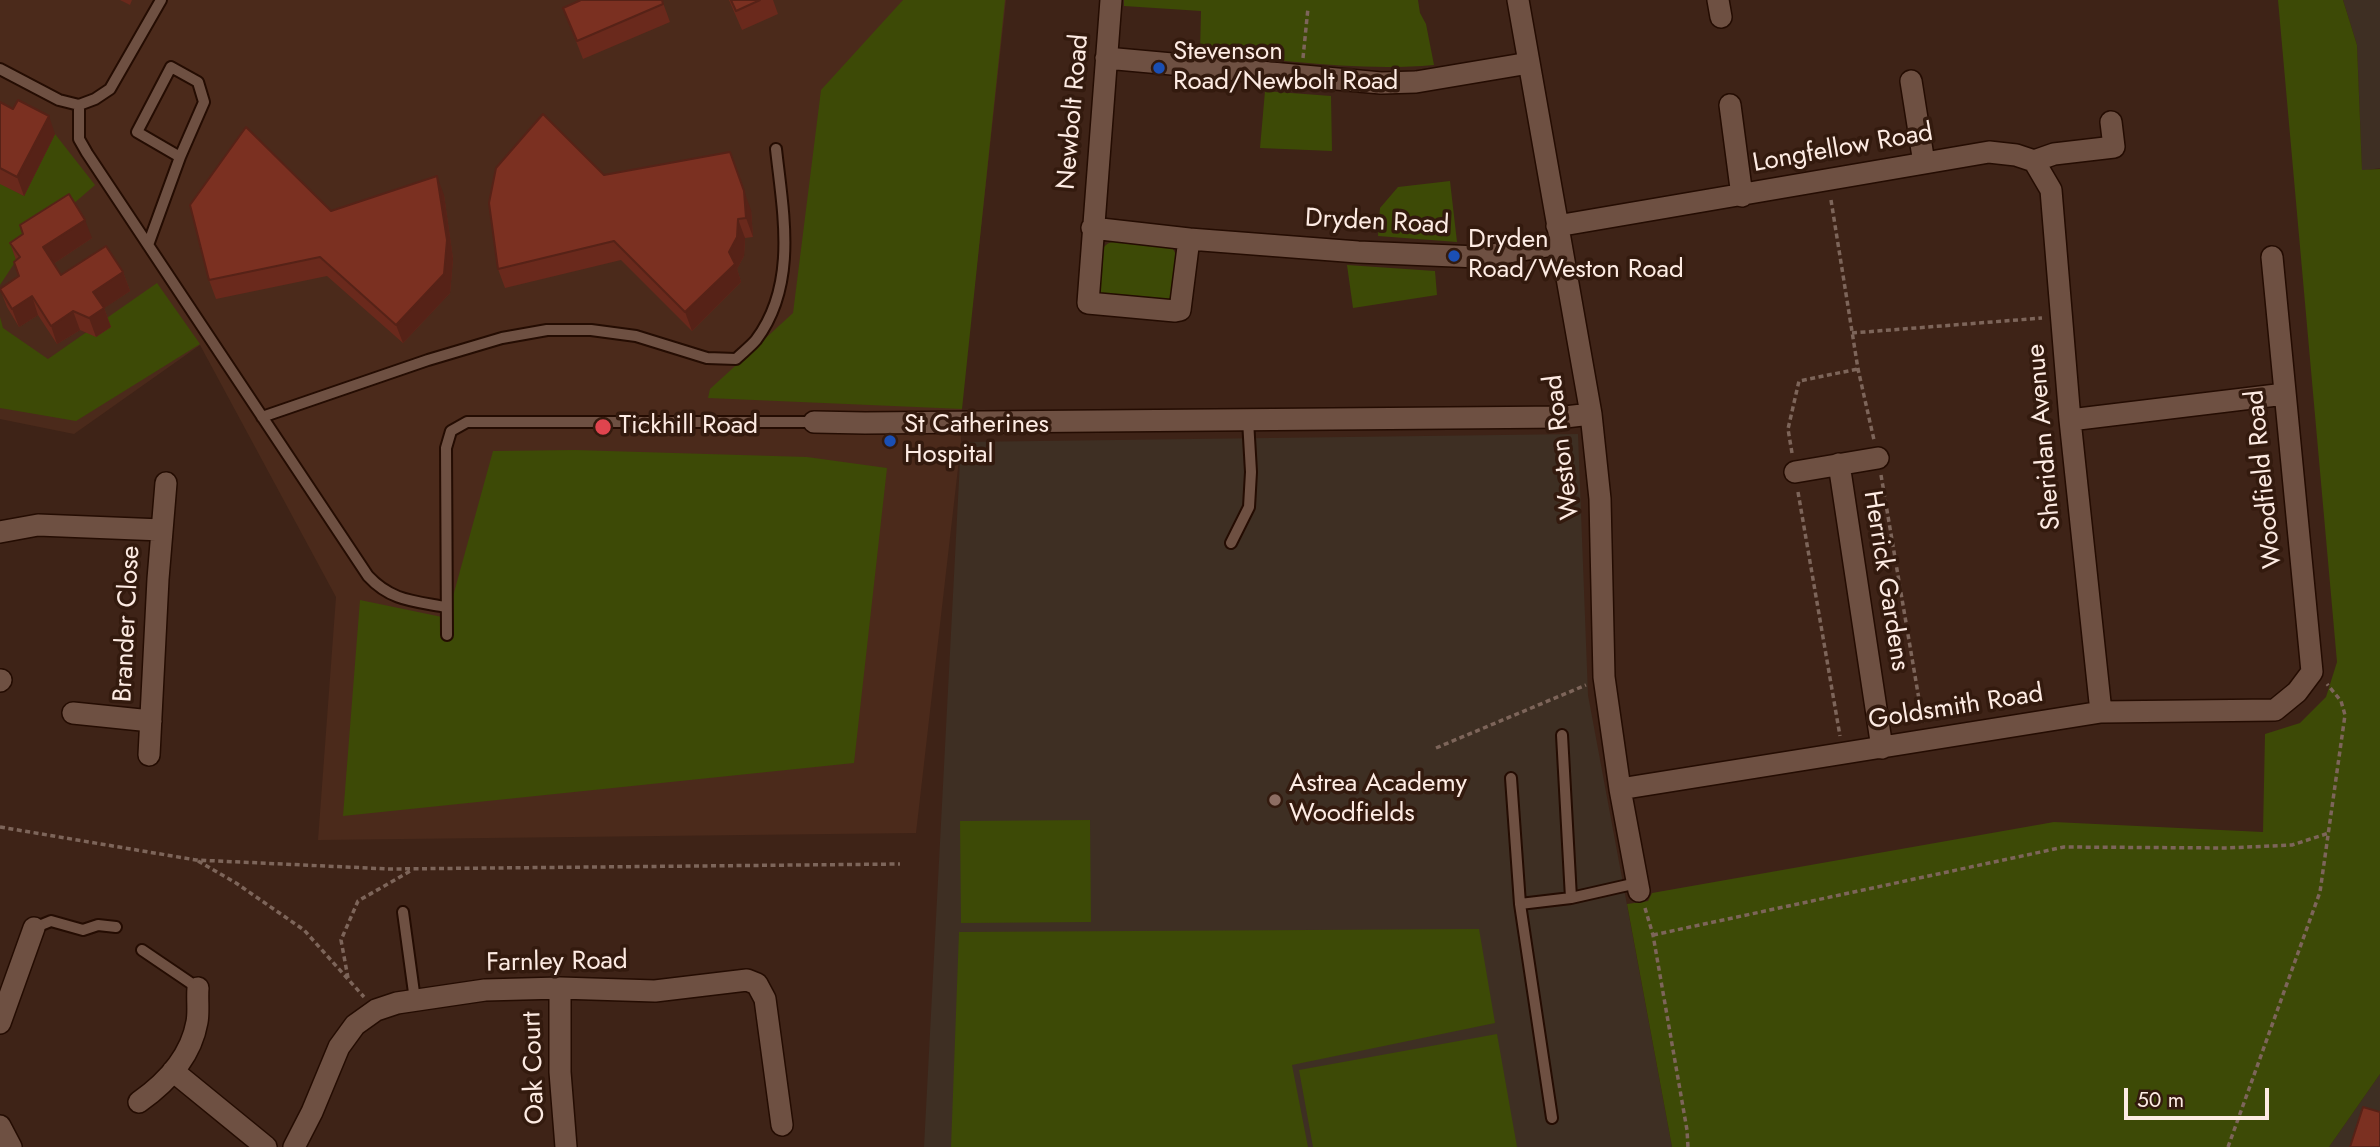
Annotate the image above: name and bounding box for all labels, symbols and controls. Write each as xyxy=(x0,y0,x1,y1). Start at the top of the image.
street label: Newbolt Road xyxy=(1052,33,1096,191)
place label: Stevenson Road/Newbolt Road xyxy=(1173,37,1398,98)
marker: Stevenson Road/Newbolt Road xyxy=(1151,60,1167,76)
street label: Longfellow Road xyxy=(1750,118,1936,180)
street label: Dryden Road xyxy=(1304,204,1450,242)
place label: Dryden Road/Weston Road xyxy=(1468,225,1684,286)
marker: Dryden Road/Weston Road xyxy=(1446,248,1462,264)
street label: Sheridan Avenue xyxy=(2021,343,2069,531)
street label: Weston Road xyxy=(1539,373,1587,521)
street label: Woodfield Road xyxy=(2240,388,2290,570)
place label: St Catherines Hospital xyxy=(904,410,1049,472)
place label: Tickhill Road xyxy=(619,411,758,443)
marker: Tickhill Road xyxy=(593,417,613,437)
marker: St Catherines Hospital xyxy=(882,433,898,449)
street label: Herrick Gardens xyxy=(1855,489,1915,673)
street label: Brander Close xyxy=(108,545,148,703)
street label: Goldsmith Road xyxy=(1866,679,2046,737)
place label: Astrea Academy Woodfields xyxy=(1289,769,1467,830)
marker: Astrea Academy Woodfields xyxy=(1267,792,1283,808)
street label: Farnley Road xyxy=(486,946,628,980)
street label: Oak Court xyxy=(517,1011,553,1125)
scale bar xyxy=(2128,1074,2273,1118)
text: 50 m xyxy=(2137,1085,2184,1115)

